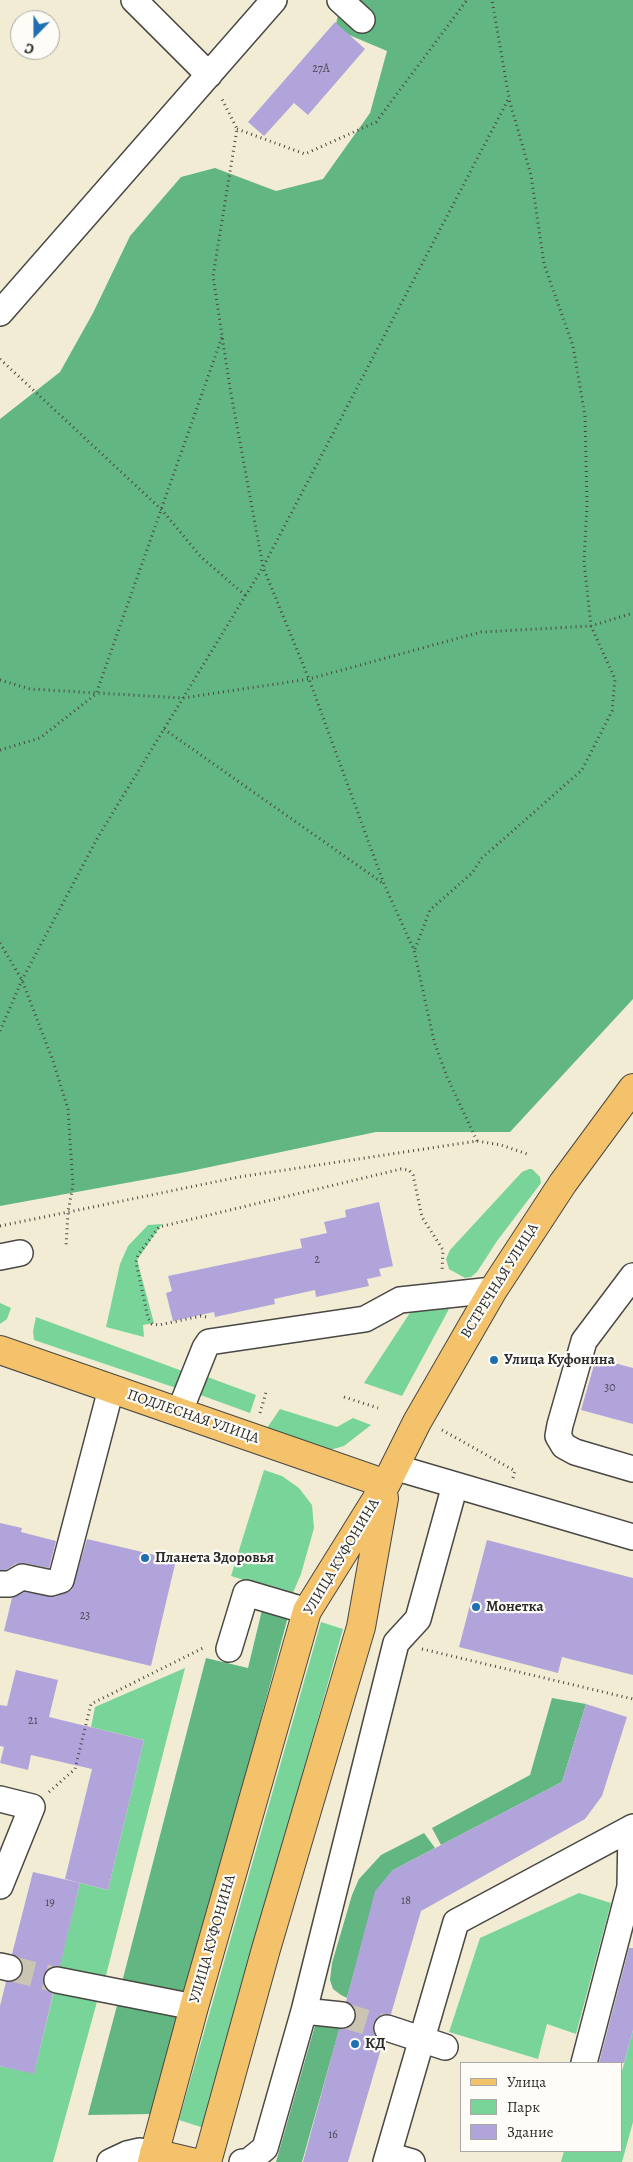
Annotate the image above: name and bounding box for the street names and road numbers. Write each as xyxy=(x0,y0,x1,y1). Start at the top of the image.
street label: ВСТРЕЧНАЯ УЛИЦА xyxy=(457,1220,543,1342)
street label: ПОДЛЕСНАЯ УЛИЦА xyxy=(125,1386,261,1448)
street label: УЛИЦА КУФОНИНА xyxy=(300,1495,384,1619)
street label: УЛИЦА КУФОНИНА xyxy=(186,1873,240,2005)

